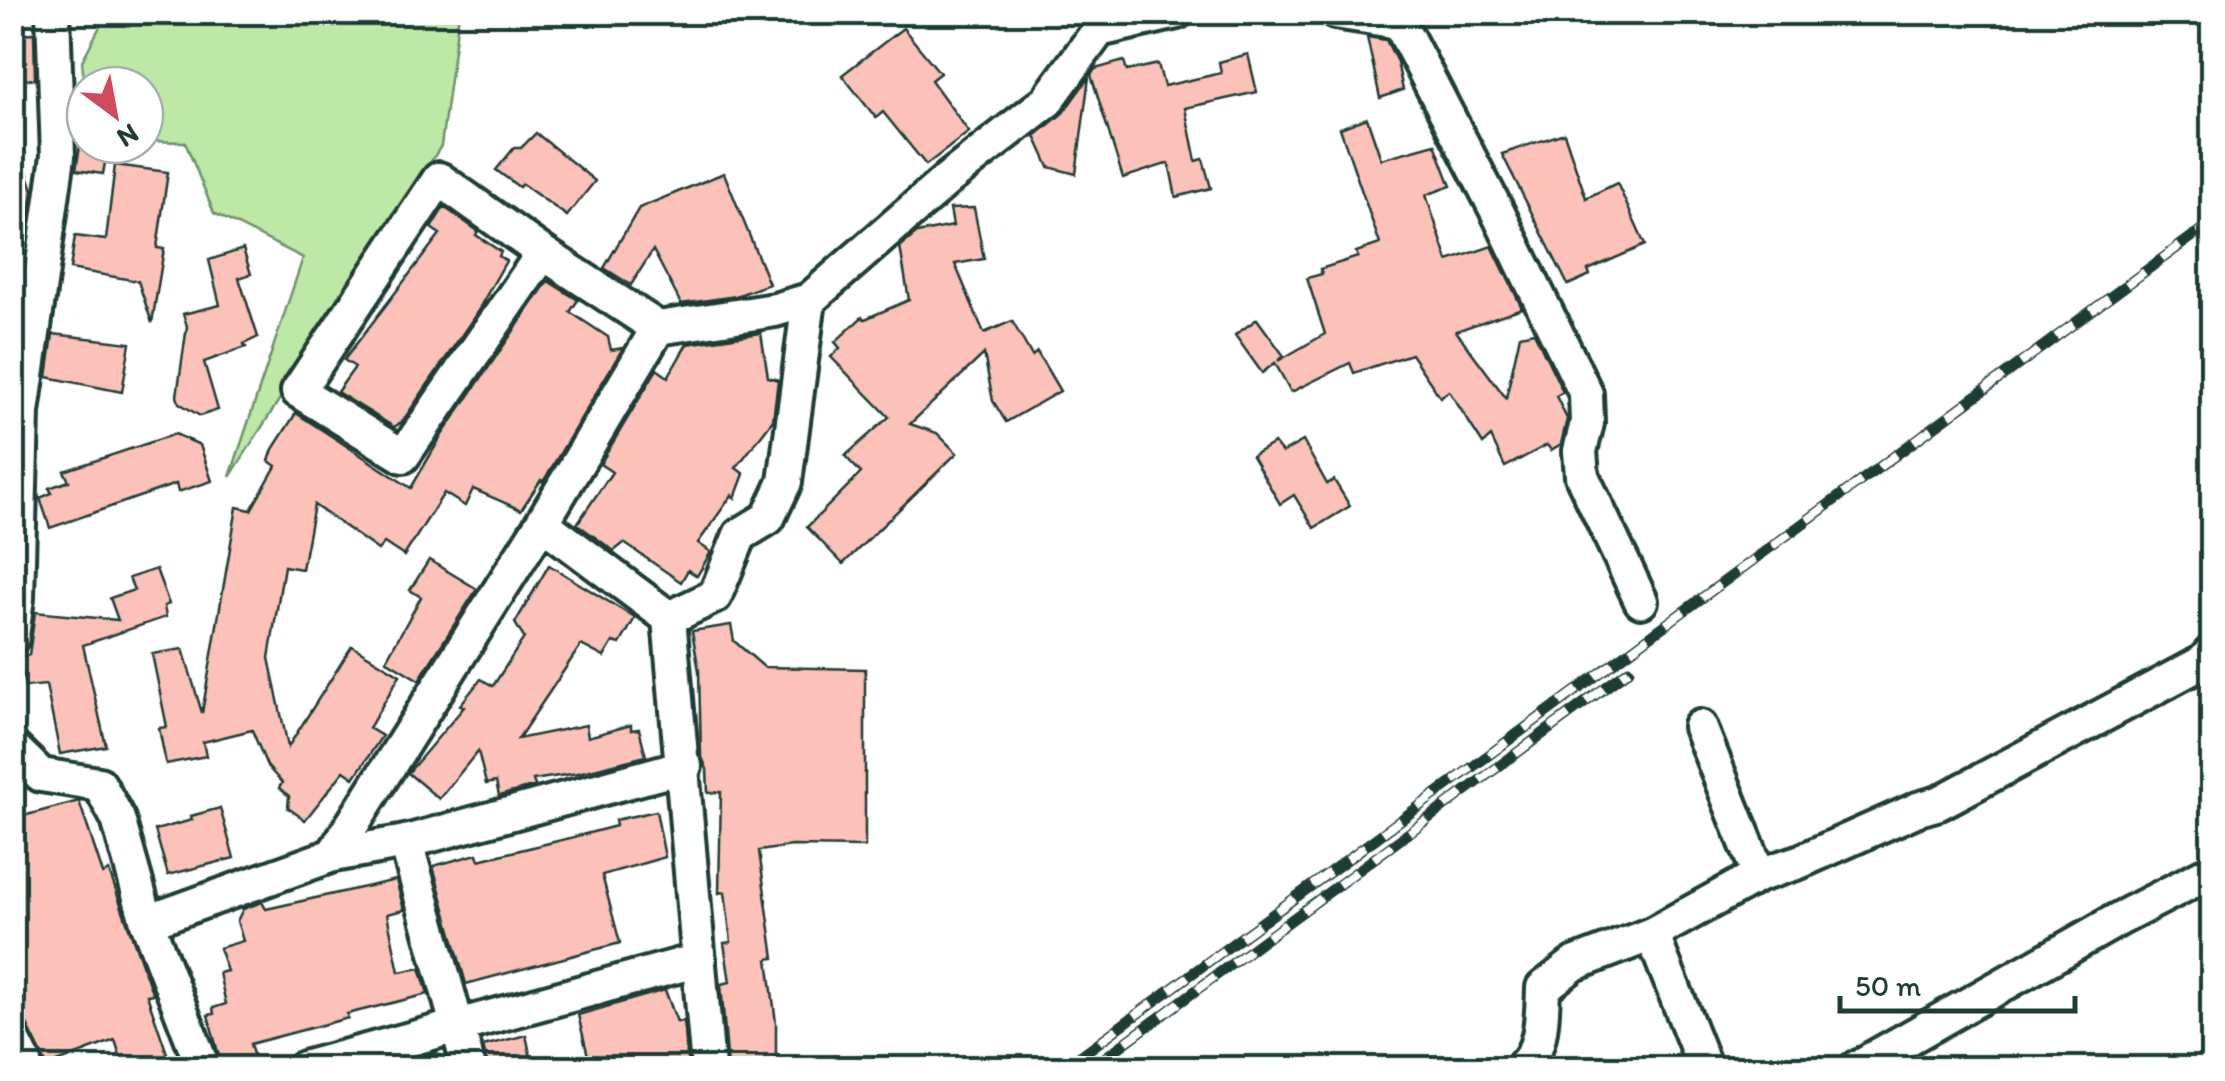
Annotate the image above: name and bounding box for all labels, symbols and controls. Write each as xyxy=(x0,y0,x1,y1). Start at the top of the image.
north arrow xyxy=(65,65,165,165)
text: N xyxy=(111,117,145,156)
scale bar xyxy=(1840,951,2075,1013)
text: 50 m xyxy=(1855,967,1921,1004)

